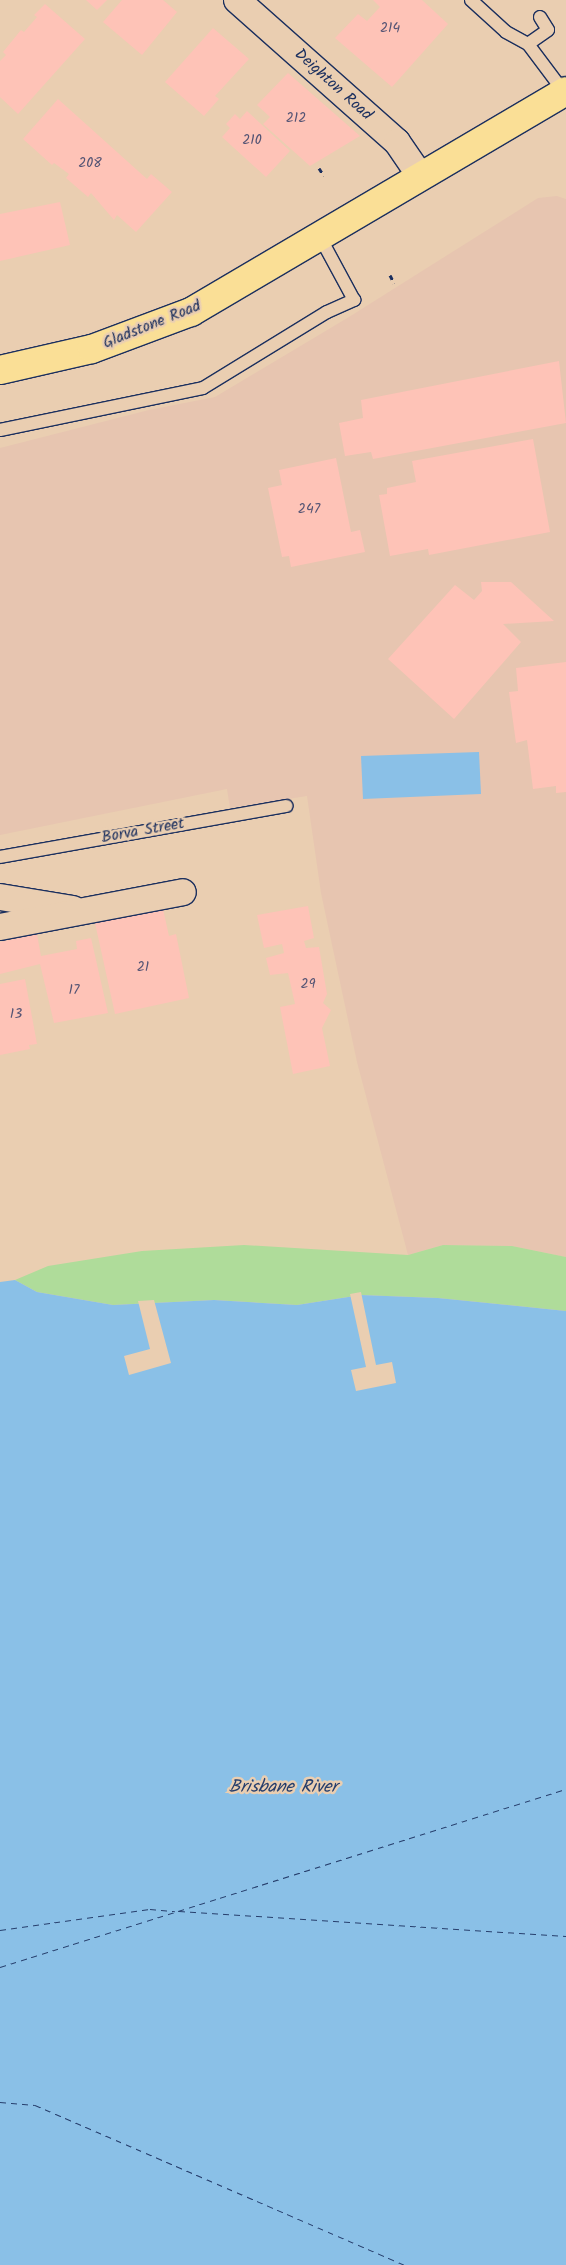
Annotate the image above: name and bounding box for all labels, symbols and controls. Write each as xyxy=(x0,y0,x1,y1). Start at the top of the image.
house number: 214 xyxy=(380,20,400,36)
street label: Deighton Road xyxy=(290,45,376,125)
house number: 212 xyxy=(286,110,306,126)
house number: 210 xyxy=(242,132,262,148)
house number: 208 xyxy=(78,155,102,171)
street label: Gladstone Road xyxy=(100,297,204,353)
house number: 247 xyxy=(298,501,320,517)
street label: Borva Street xyxy=(100,814,186,848)
house number: 21 xyxy=(137,959,149,975)
house number: 29 xyxy=(301,976,315,992)
house number: 17 xyxy=(69,982,79,998)
house number: 13 xyxy=(10,1006,22,1022)
water label: Brisbane River xyxy=(229,1777,337,1799)

